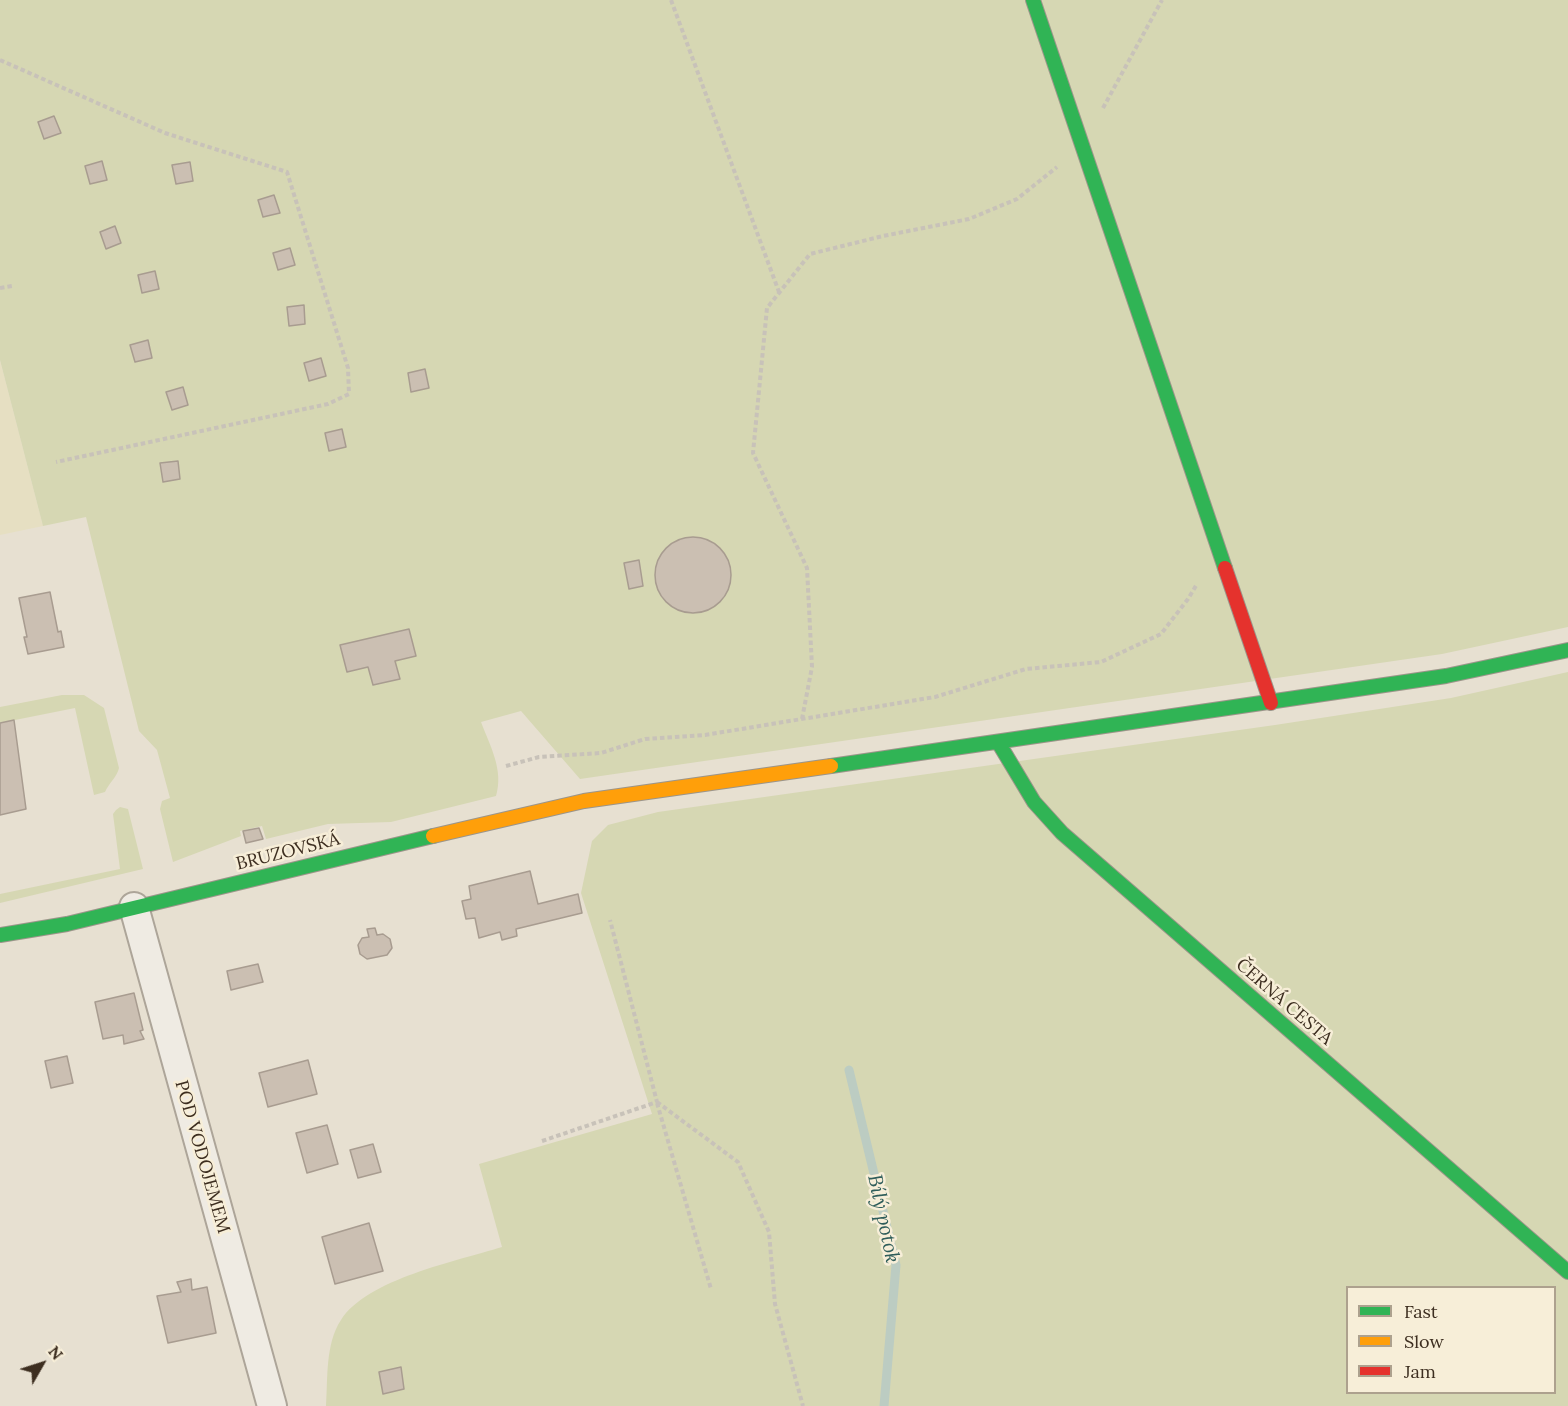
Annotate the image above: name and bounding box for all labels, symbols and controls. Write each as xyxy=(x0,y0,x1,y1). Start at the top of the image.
street label: BRUZOVSKÁ xyxy=(234,829,342,875)
street label: ČERNÁ CESTA xyxy=(1231,954,1337,1050)
street label: POD VODOJEMEM xyxy=(170,1078,234,1236)
water label: Bílý potok xyxy=(862,1172,904,1266)
legend xyxy=(1346,1286,1556,1394)
text: Fast xyxy=(1404,1300,1438,1323)
text: Slow xyxy=(1404,1330,1444,1353)
north arrow xyxy=(12,1334,72,1394)
text: N xyxy=(44,1342,68,1364)
text: Jam xyxy=(1404,1360,1436,1383)

